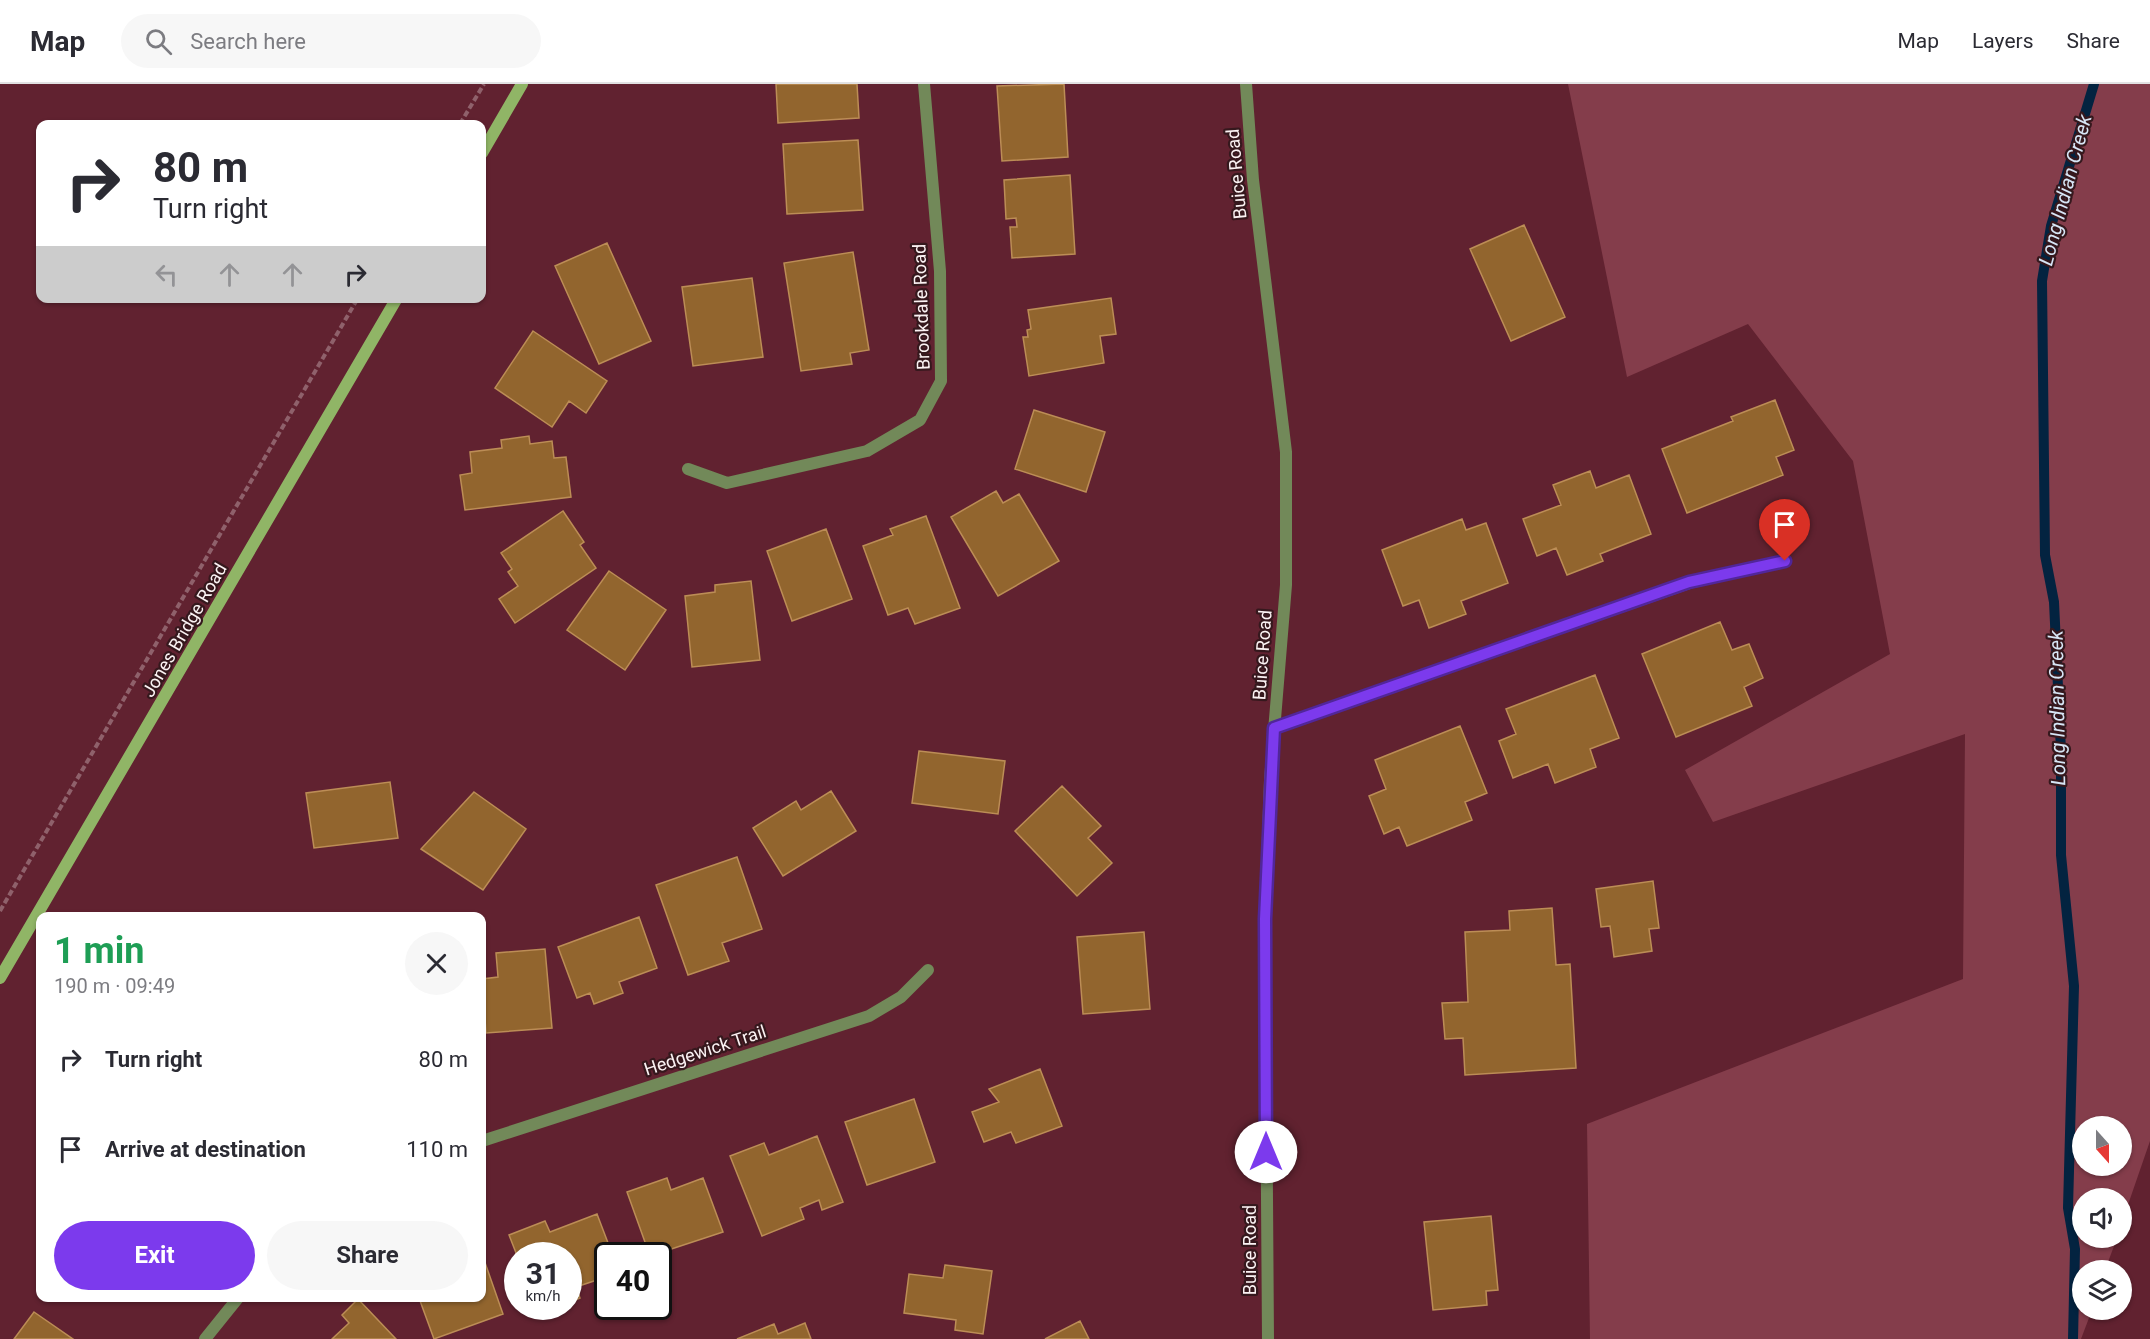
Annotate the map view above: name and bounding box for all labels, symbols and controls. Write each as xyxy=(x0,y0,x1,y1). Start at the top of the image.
search box xyxy=(121,14,541,68)
text: Map xyxy=(30,25,85,58)
icon: search xyxy=(142,25,175,58)
text: Search here xyxy=(190,29,306,54)
text: Map xyxy=(1897,29,1939,53)
text: Layers xyxy=(1972,29,2033,53)
text: Share xyxy=(2066,29,2120,53)
water label: Long Indian Creek xyxy=(2033,111,2097,268)
street label: Buice Road xyxy=(1222,128,1250,220)
text: 80 m xyxy=(153,143,248,192)
icon: right xyxy=(54,144,132,222)
text: Turn right xyxy=(153,193,268,225)
street label: Brookdale Road xyxy=(908,244,934,370)
icon: left xyxy=(150,258,183,291)
icon: ahead xyxy=(213,258,246,291)
icon: ahead xyxy=(276,258,309,291)
icon: right xyxy=(339,258,372,291)
pin xyxy=(1759,499,1810,561)
icon: arrive xyxy=(1768,508,1801,541)
street label: Jones Bridge Road xyxy=(137,559,231,701)
street label: Buice Road xyxy=(1248,609,1276,701)
water label: Long Indian Creek xyxy=(2044,629,2070,786)
text: 1 min xyxy=(54,930,145,972)
button: close xyxy=(405,932,468,995)
text: 190 m · 09:49 xyxy=(54,974,175,998)
street label: Hedgewick Trail xyxy=(641,1020,769,1080)
icon: right xyxy=(54,1043,87,1076)
text: Turn right xyxy=(105,1047,202,1072)
text: 80 m xyxy=(419,1047,468,1072)
north arrow xyxy=(2072,1116,2132,1176)
map controls xyxy=(2072,1116,2132,1320)
position arrow xyxy=(1234,1120,1298,1184)
icon: arrive xyxy=(54,1133,87,1166)
text: Arrive at destination xyxy=(105,1137,306,1162)
text: 110 m xyxy=(406,1137,468,1162)
button: sound xyxy=(2072,1188,2132,1248)
street label: Buice Road xyxy=(1239,1205,1260,1295)
button: Exit xyxy=(54,1221,255,1290)
button: Share xyxy=(267,1221,468,1290)
speed limit sign: 40 xyxy=(594,1242,672,1320)
text: 31 xyxy=(526,1256,560,1291)
button: layers xyxy=(2072,1260,2132,1320)
text: km/h xyxy=(525,1287,561,1305)

